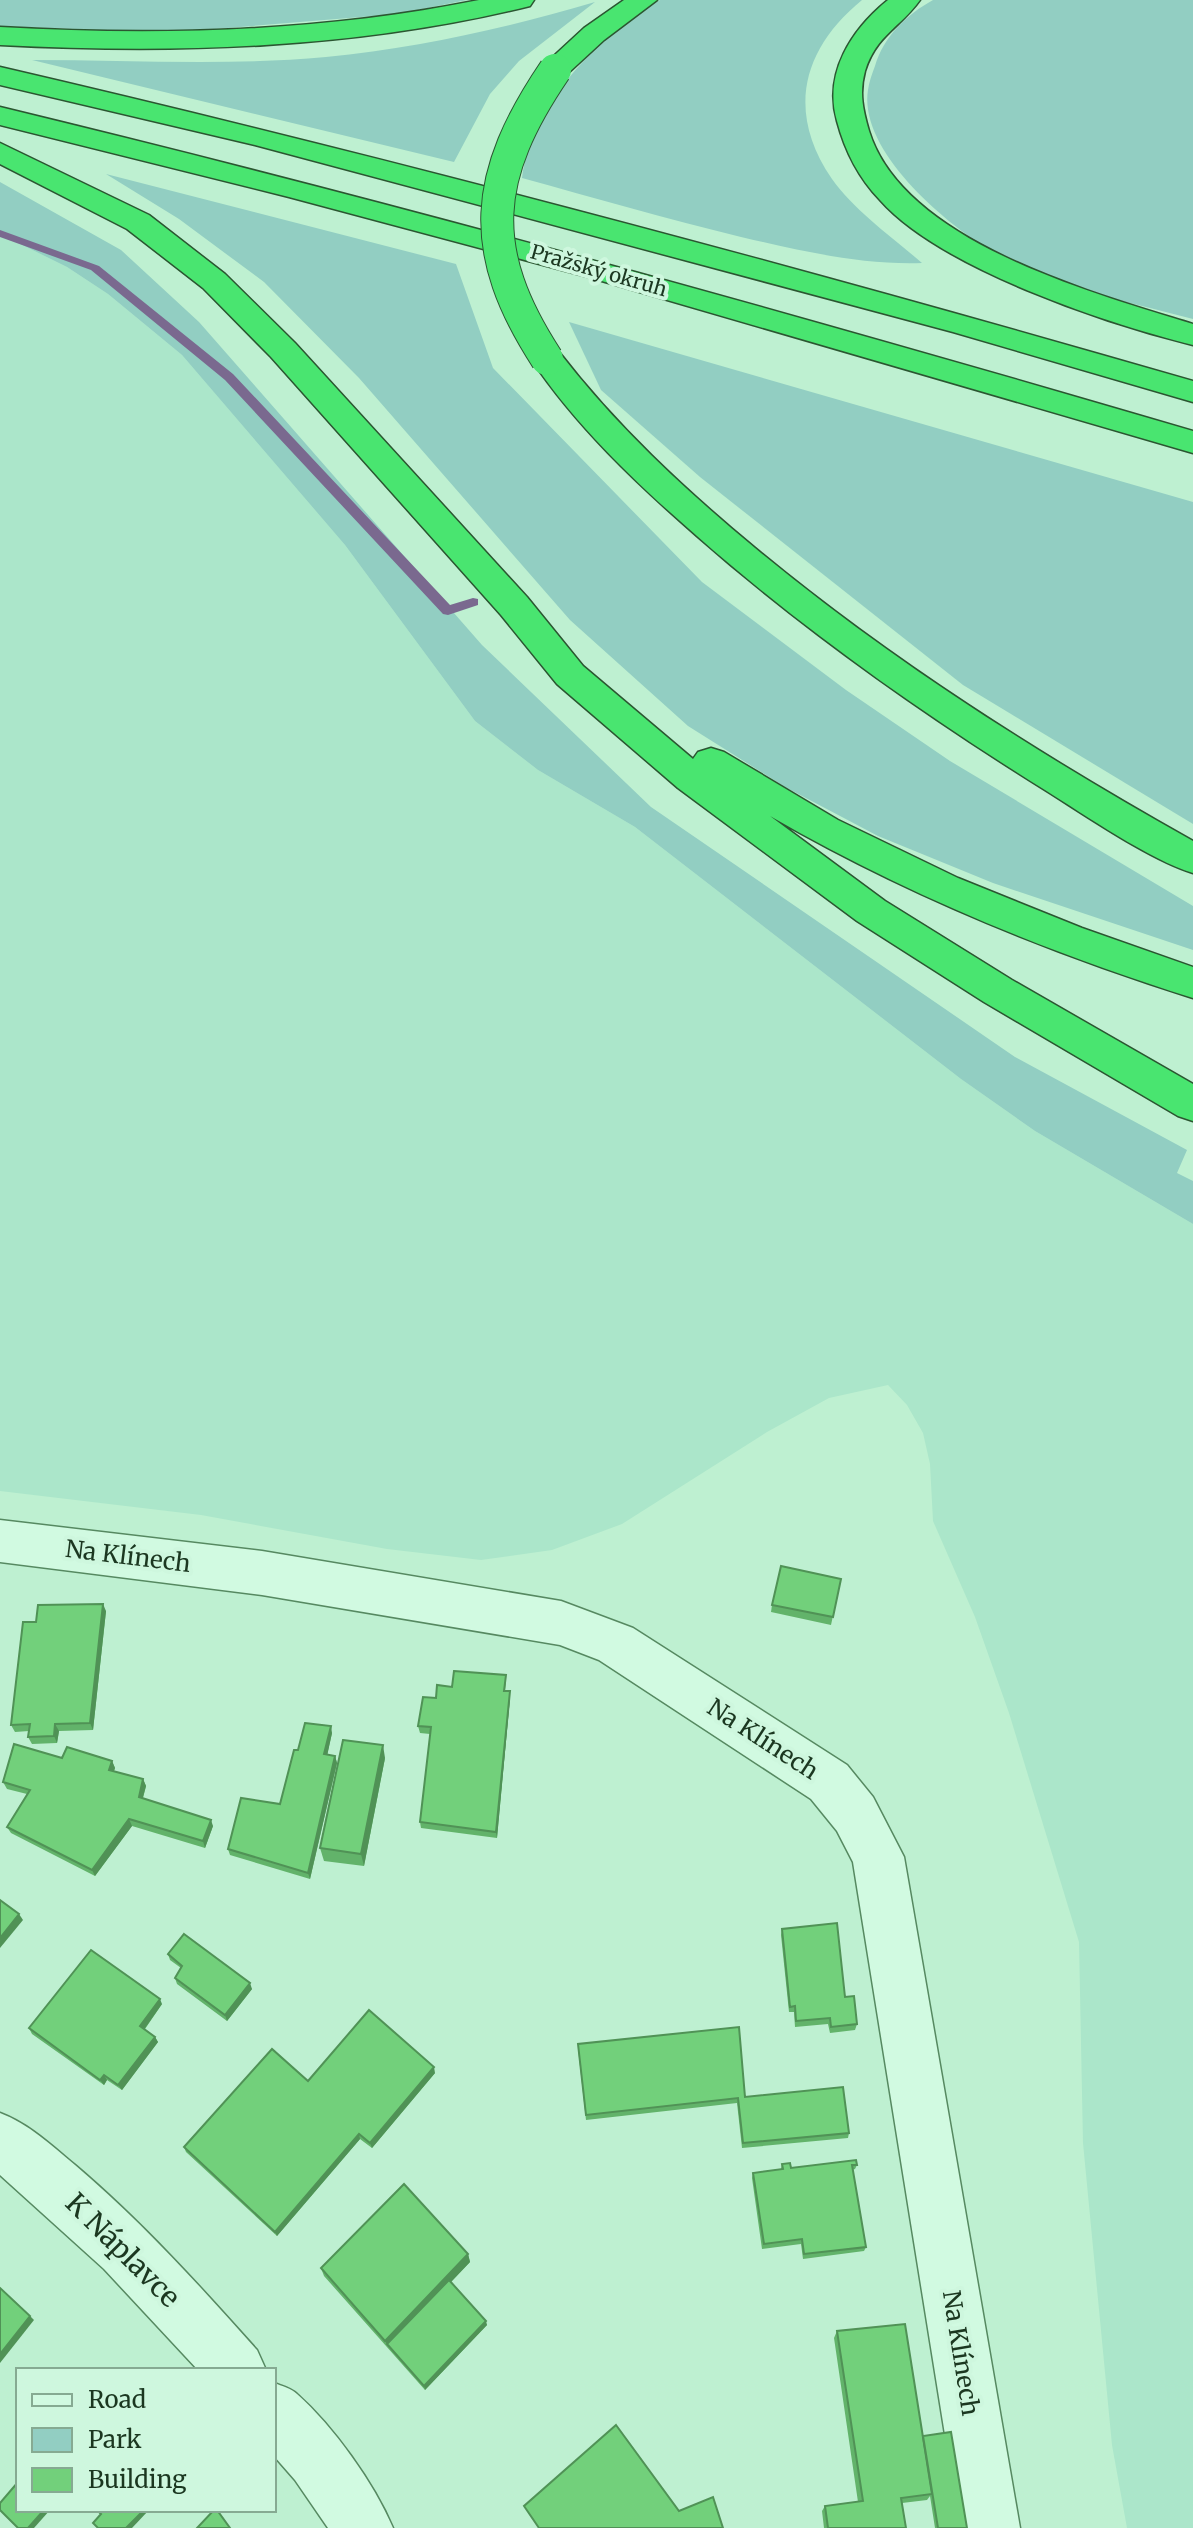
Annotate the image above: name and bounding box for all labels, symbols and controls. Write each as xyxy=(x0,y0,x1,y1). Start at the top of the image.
street label: Pražský okruh xyxy=(528,239,670,301)
street label: Na Klínech xyxy=(64,1533,193,1579)
street label: Na Klínech xyxy=(702,1692,824,1786)
street label: K Náplavce xyxy=(58,2185,188,2315)
street label: Na Klínech xyxy=(936,2288,986,2418)
legend xyxy=(16,2368,276,2512)
text: Road xyxy=(88,2384,146,2415)
text: Park xyxy=(88,2424,142,2455)
text: Building xyxy=(88,2464,187,2495)

